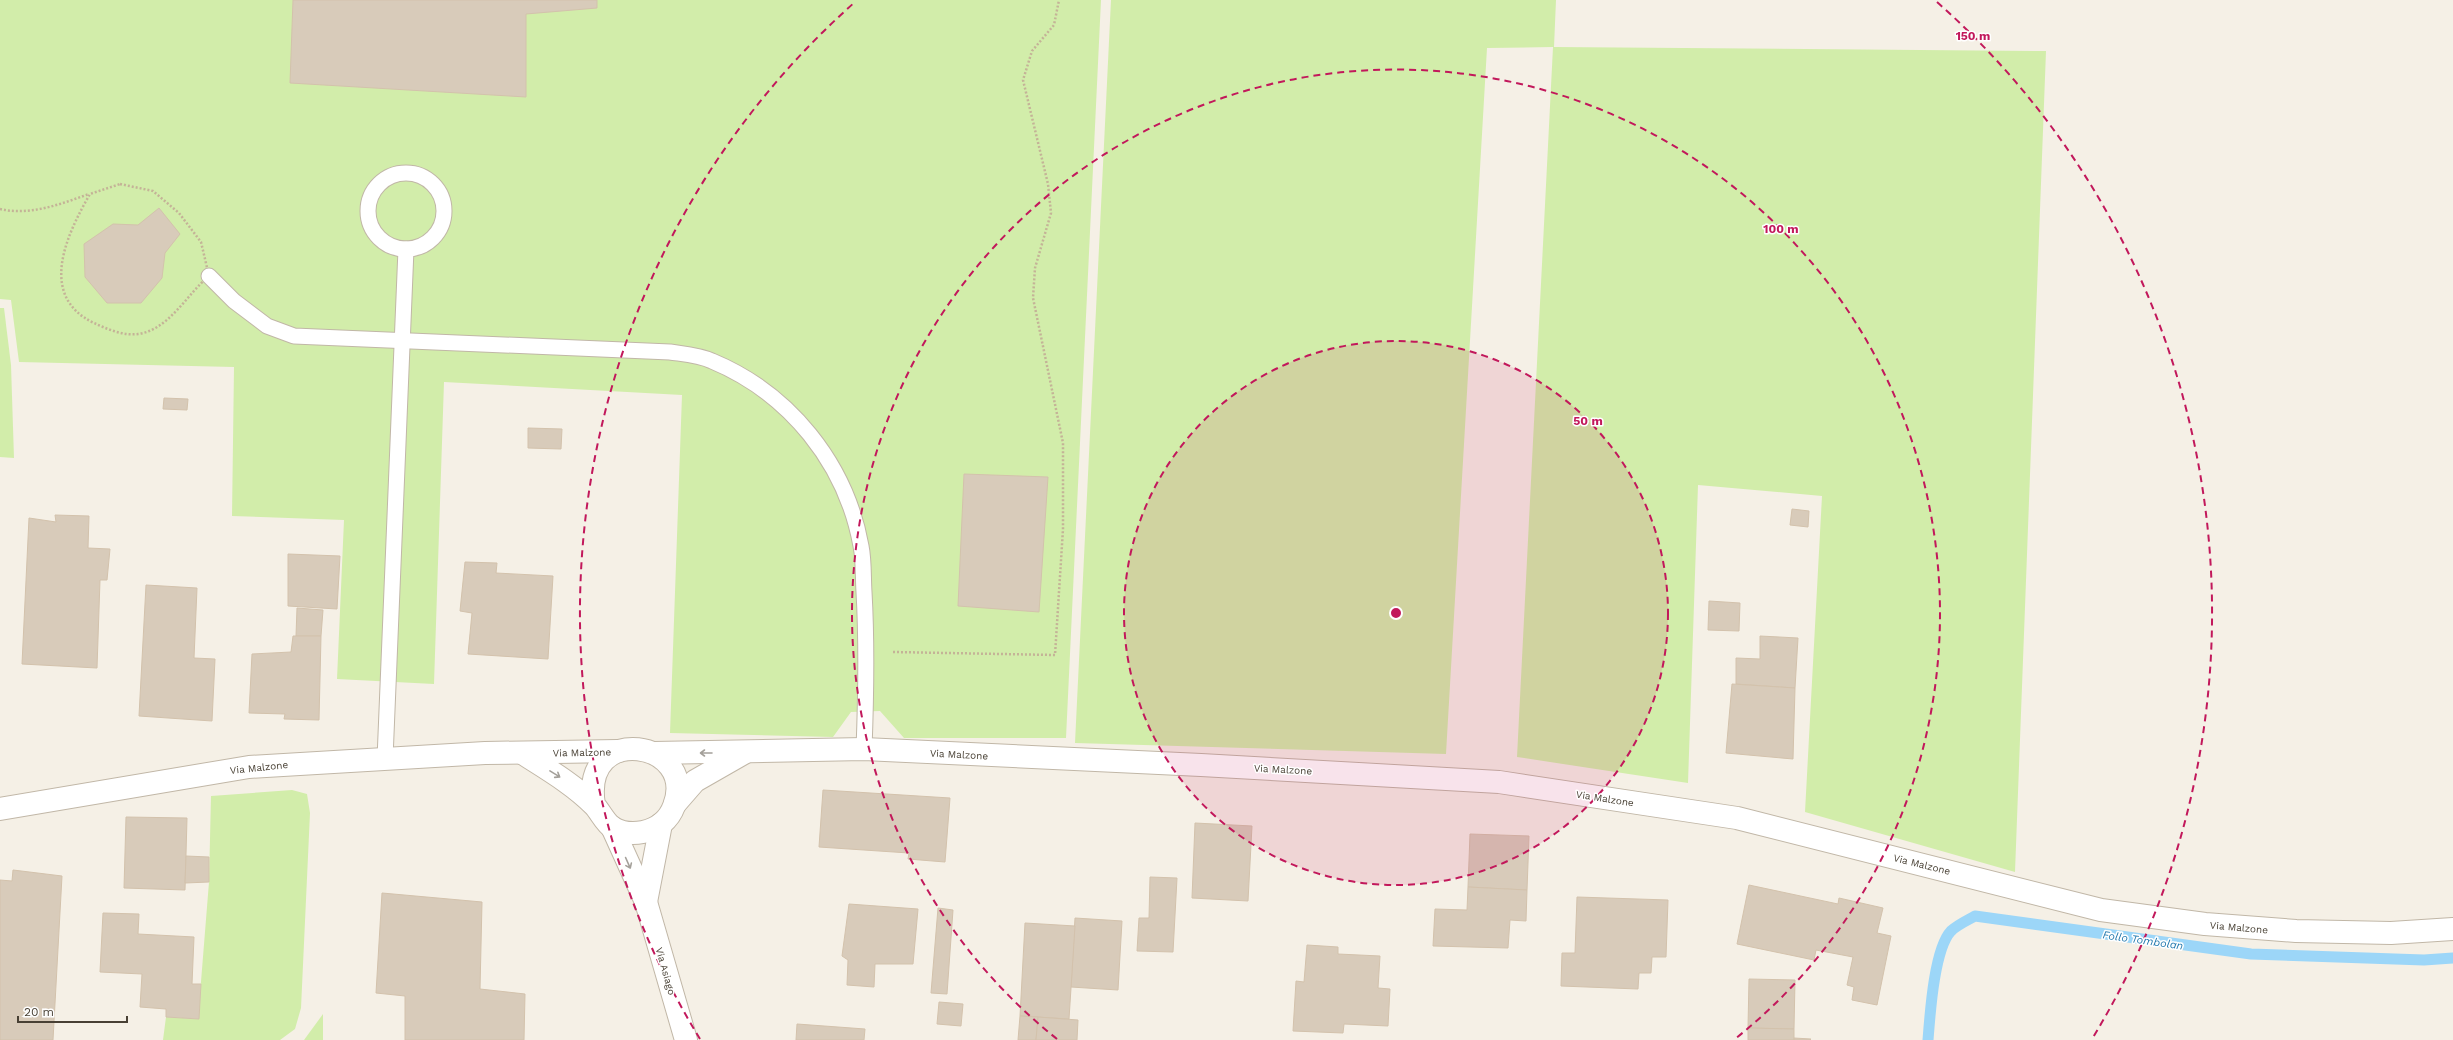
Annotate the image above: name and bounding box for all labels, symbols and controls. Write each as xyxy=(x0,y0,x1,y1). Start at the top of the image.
text: 150 m xyxy=(1956,29,1990,43)
text: 100 m xyxy=(1763,222,1799,236)
text: 50 m xyxy=(1573,414,1603,428)
centre of rings xyxy=(1389,606,1403,620)
street label: Via Malzone xyxy=(553,746,612,759)
street label: Via Malzone xyxy=(930,747,989,762)
one-way arrow xyxy=(700,749,713,757)
street label: Via Malzone xyxy=(229,759,289,776)
street label: Via Malzone xyxy=(1254,762,1313,777)
one-way arrow xyxy=(549,770,561,778)
street label: Via Malzone xyxy=(1575,788,1635,809)
street label: Via Malzone xyxy=(1892,852,1952,877)
one-way arrow xyxy=(625,856,632,868)
street label: Via Malzone xyxy=(2209,919,2269,936)
water label: Follo Tombolan xyxy=(2102,928,2184,953)
street label: Via Asiago xyxy=(653,946,678,996)
scale bar xyxy=(18,998,127,1024)
text: 20 m xyxy=(24,1005,54,1019)

